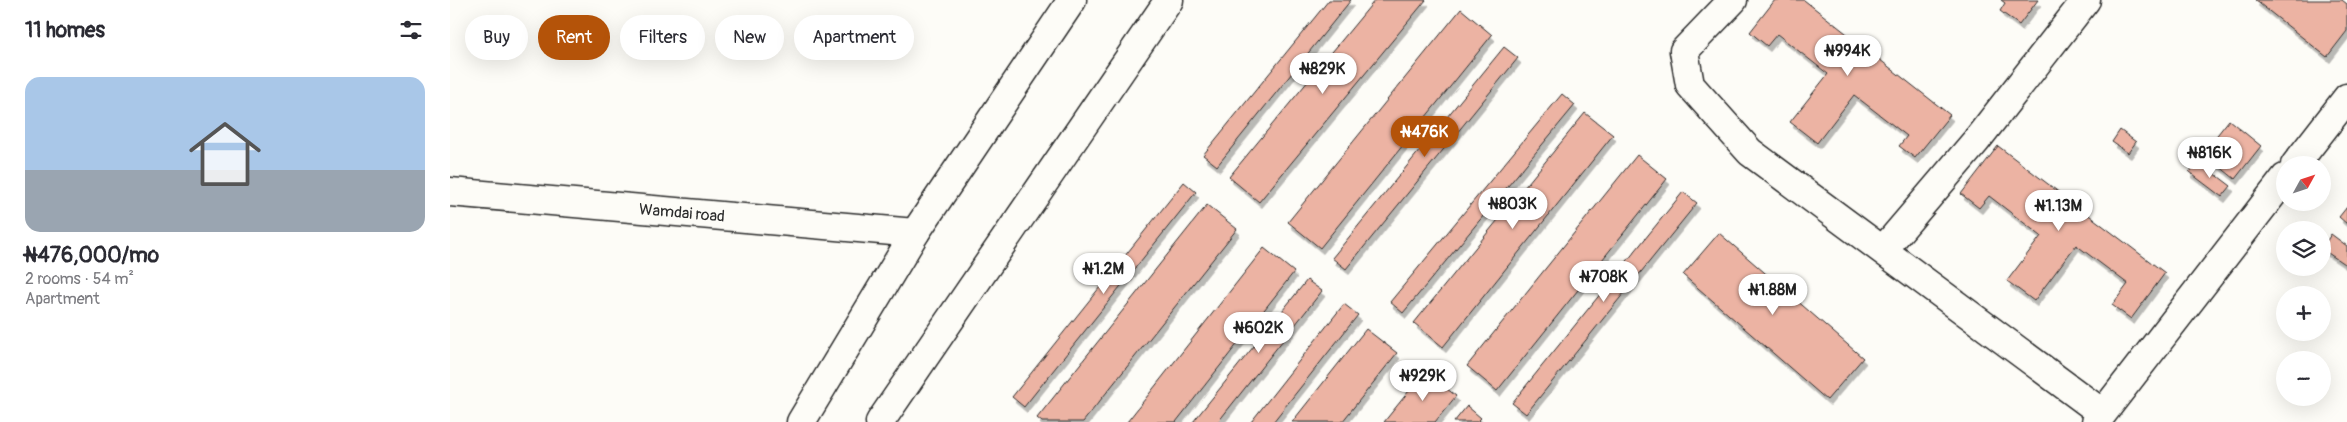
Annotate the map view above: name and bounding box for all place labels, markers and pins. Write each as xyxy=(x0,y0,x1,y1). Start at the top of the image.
pin: ₦994K xyxy=(1813,34,1883,77)
pin: ₦829K xyxy=(1288,52,1358,95)
pin: ₦476K xyxy=(1390,116,1460,158)
pin: ₦816K xyxy=(2175,136,2245,179)
pin: ₦803K xyxy=(1478,188,1548,230)
pin: ₦1.13M xyxy=(2018,190,2100,232)
pin: ₦1.2M xyxy=(1069,252,1139,295)
pin: ₦708K xyxy=(1569,260,1639,303)
pin: ₦1.88M xyxy=(1732,274,1814,316)
pin: ₦602K xyxy=(1224,312,1294,354)
pin: ₦929K xyxy=(1388,360,1458,402)

